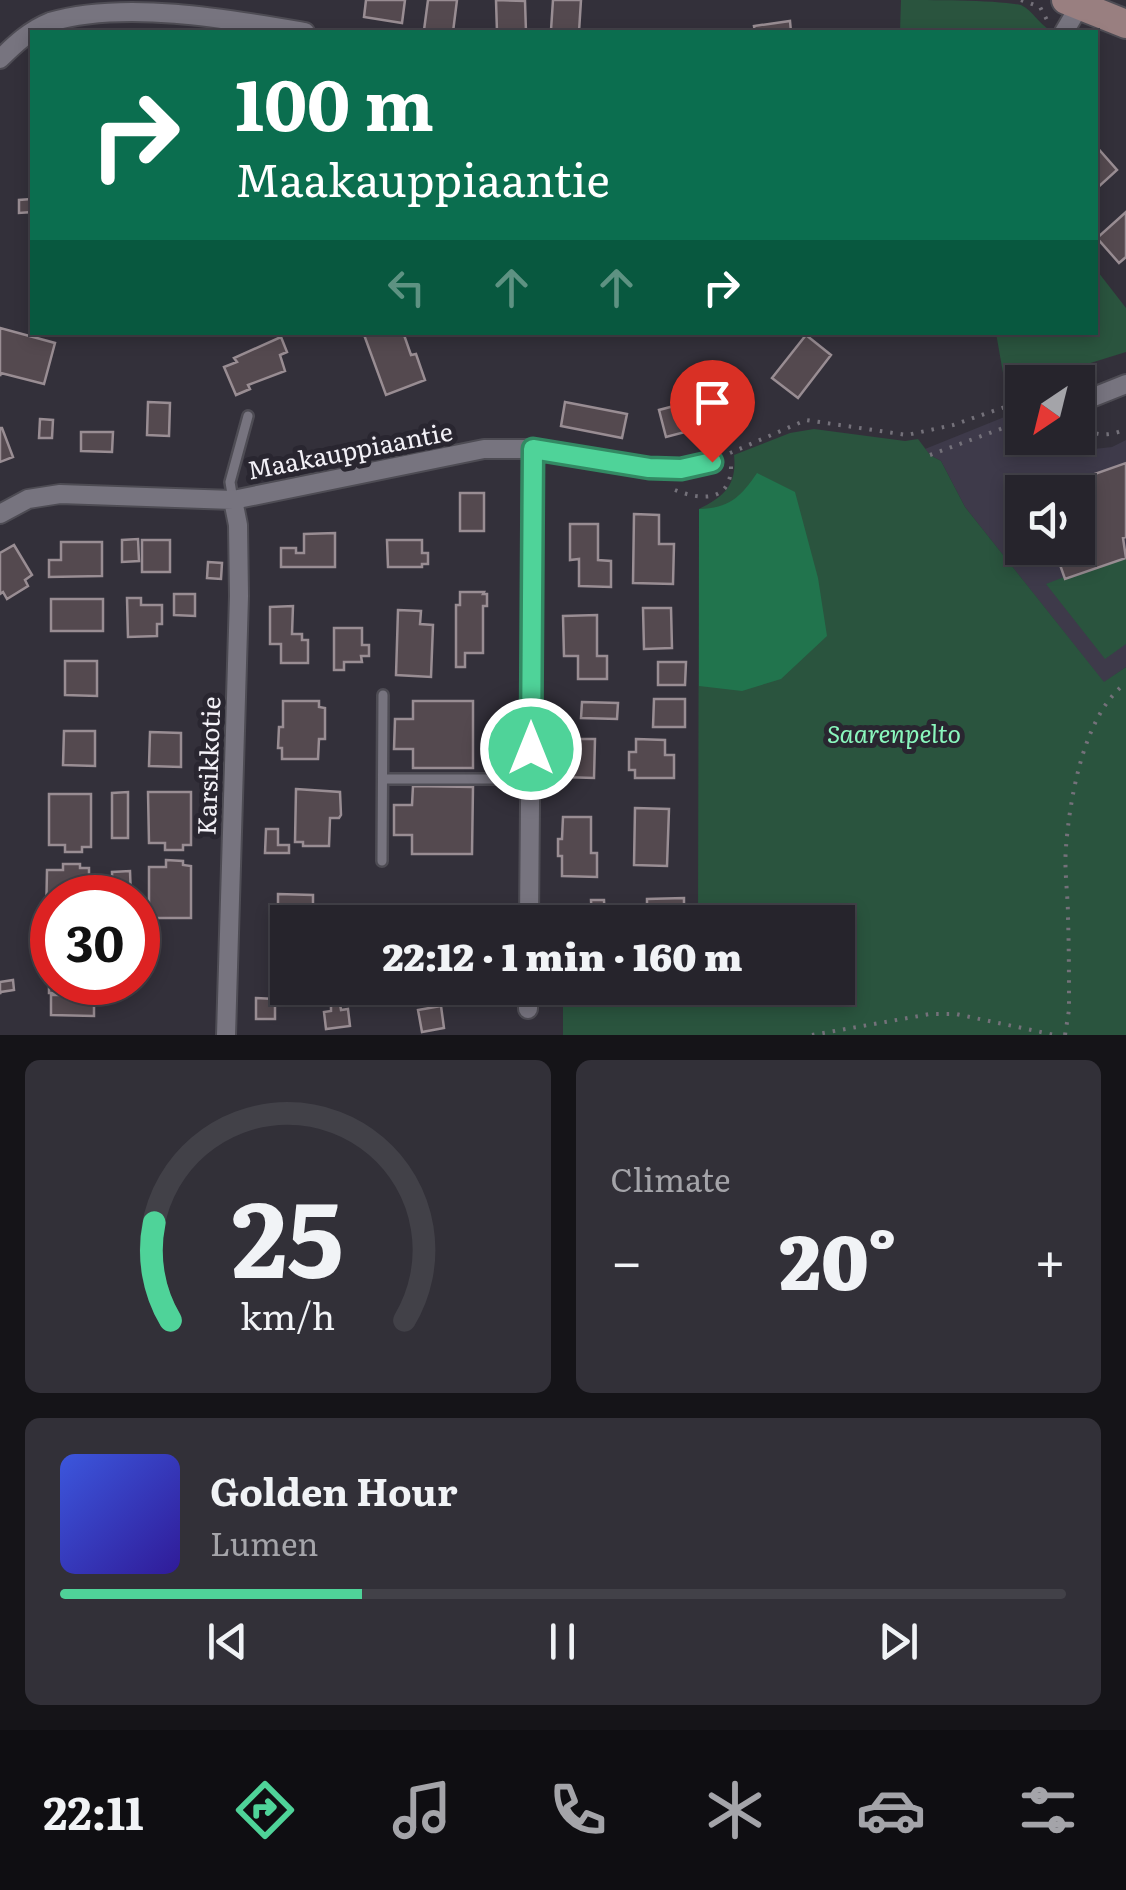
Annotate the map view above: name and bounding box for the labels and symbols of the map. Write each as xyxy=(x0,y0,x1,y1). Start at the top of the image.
pin xyxy=(670,360,755,463)
north arrow xyxy=(1005,365,1095,455)
street label: Maakauppiaantie xyxy=(244,411,455,488)
street label: Karsikkotie xyxy=(187,696,228,836)
position arrow xyxy=(479,697,583,801)
park label: Saarenpelto xyxy=(827,714,961,751)
speed limit sign: 30 xyxy=(30,875,160,1005)

